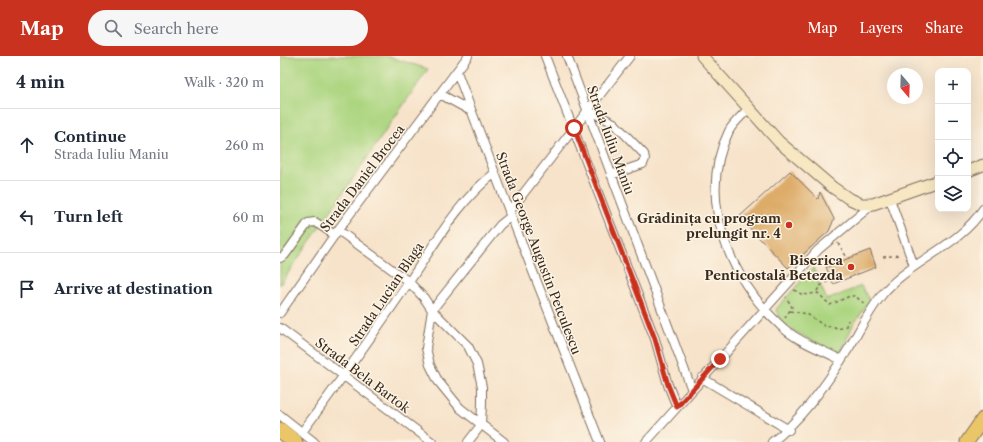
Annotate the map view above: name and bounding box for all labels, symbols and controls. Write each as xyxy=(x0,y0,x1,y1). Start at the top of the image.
search box xyxy=(88,10,368,46)
text: Map xyxy=(20,17,64,40)
icon: search xyxy=(102,17,124,39)
text: Search here xyxy=(134,19,219,38)
text: Map xyxy=(807,19,837,37)
text: Layers xyxy=(859,19,903,37)
text: Share xyxy=(925,19,963,37)
north arrow xyxy=(887,68,923,104)
map controls xyxy=(935,68,971,212)
button: + xyxy=(935,68,971,104)
text: 4 min xyxy=(16,72,65,92)
text: Walk · 320 m xyxy=(184,74,264,90)
street label: Strada Iuliu Maniu xyxy=(584,83,638,197)
button: − xyxy=(935,104,971,140)
route start xyxy=(565,119,583,137)
street label: Strada Daniel Brocea xyxy=(316,121,408,235)
text: Continue xyxy=(54,127,126,146)
icon: ahead xyxy=(16,134,38,156)
text: 260 m xyxy=(225,137,264,153)
button: locate xyxy=(935,140,971,176)
text: Strada Iuliu Maniu xyxy=(54,146,169,162)
street label: Strada George Augustin Petculescu xyxy=(493,150,585,356)
button: layers xyxy=(935,176,971,212)
icon: left xyxy=(16,206,38,228)
text: Turn left xyxy=(54,207,123,226)
text: 60 m xyxy=(233,209,264,225)
place label: Grădinița cu program prelungit nr. 4 xyxy=(637,210,781,241)
marker: Grădinița cu program prelungit nr. 4 xyxy=(784,220,794,230)
street label: Strada Lucian Blaga xyxy=(345,239,427,349)
place label: Biserica Penticostală Betezda xyxy=(705,252,843,283)
marker: Biserica Penticostală Betezda xyxy=(846,262,856,272)
icon: arrive xyxy=(16,278,38,300)
text: Arrive at destination xyxy=(54,279,213,298)
street label: Strada Bela Bartok xyxy=(312,334,414,416)
route end xyxy=(711,350,729,368)

